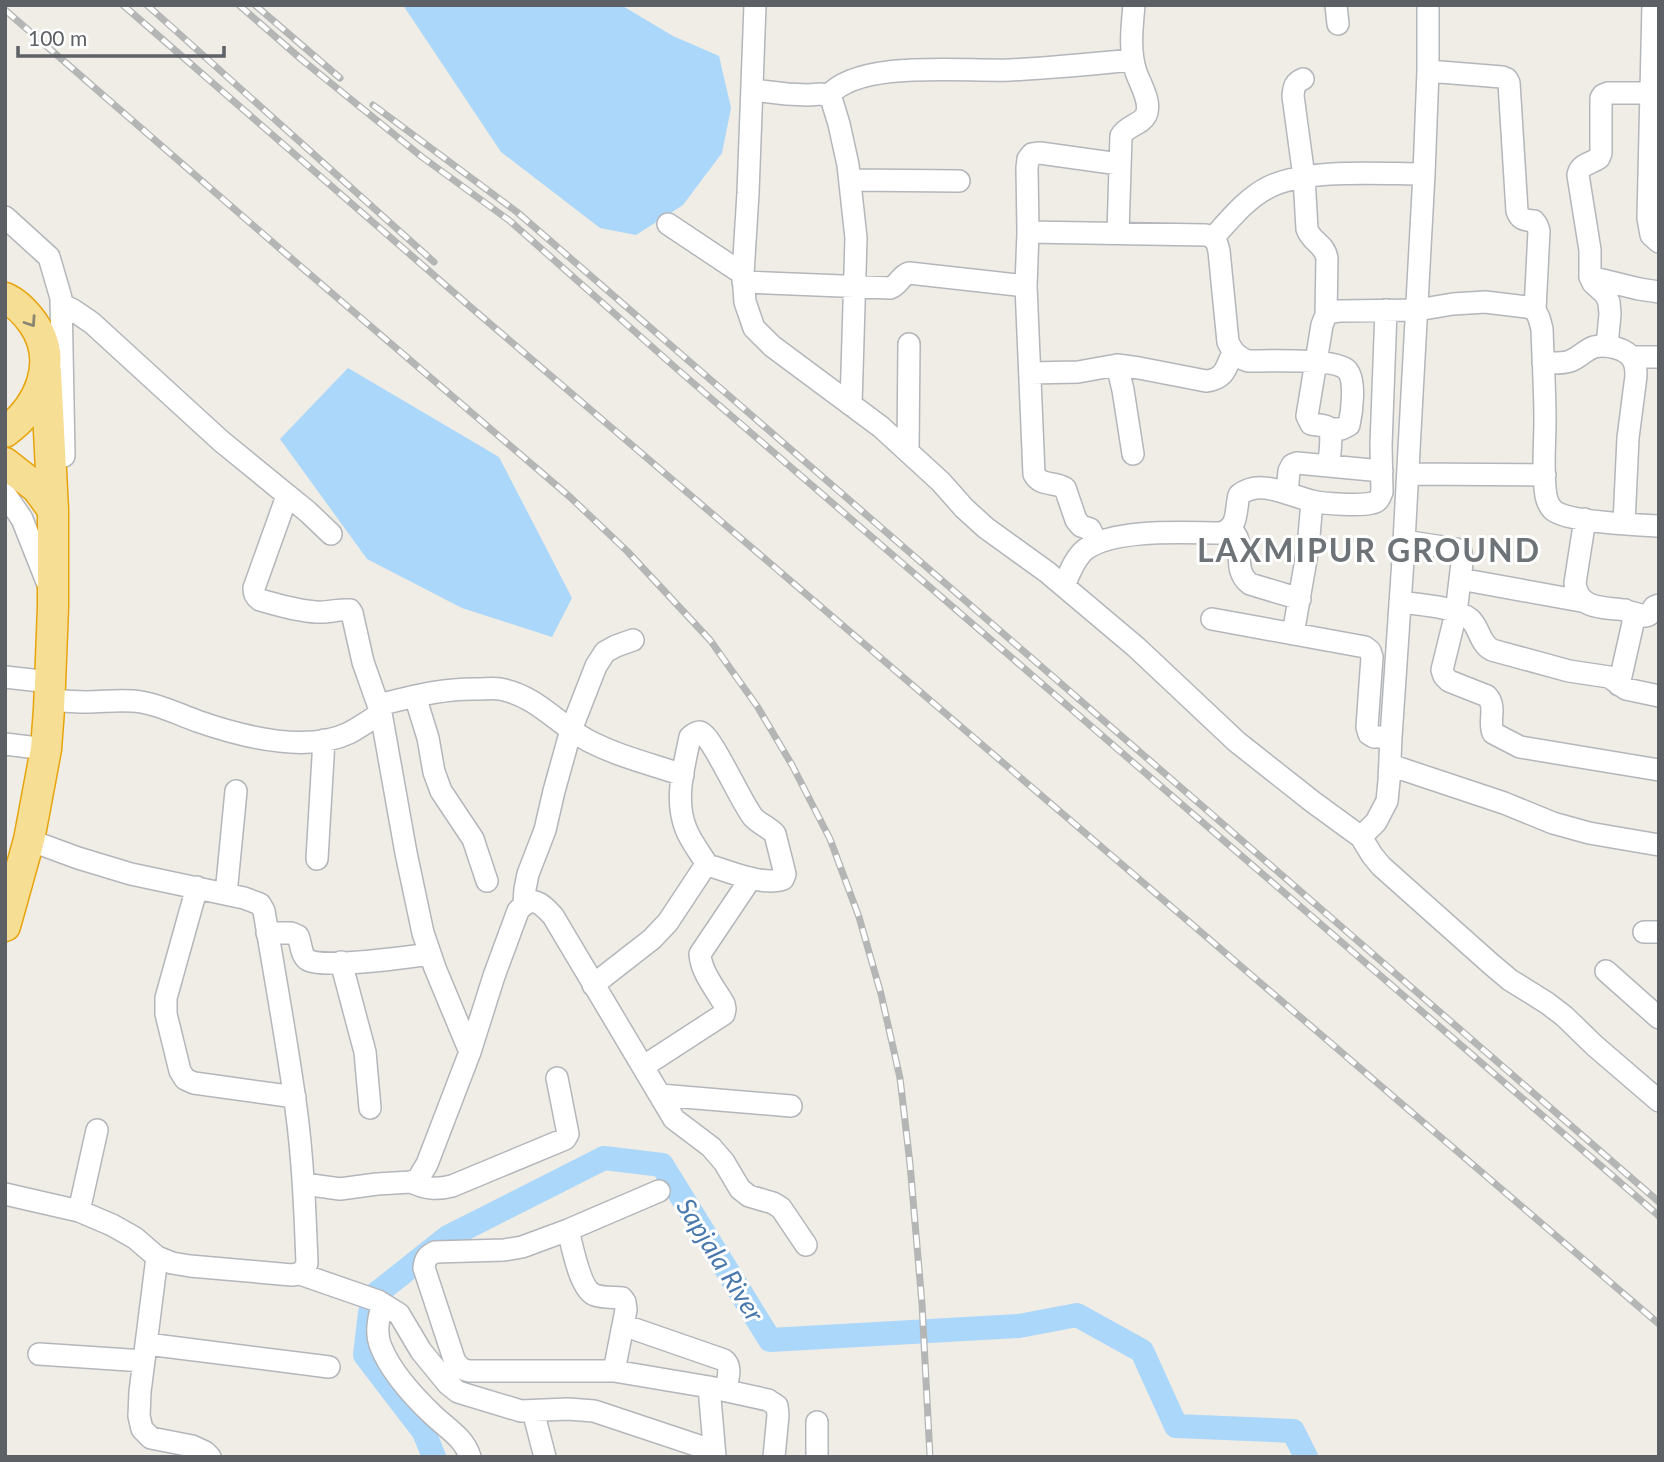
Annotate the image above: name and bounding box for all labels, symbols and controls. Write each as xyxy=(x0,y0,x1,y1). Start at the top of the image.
scale bar xyxy=(18,14,224,58)
text: 100 m xyxy=(28,25,87,50)
one-way arrow xyxy=(23,314,36,327)
district label: LAXMIPUR GROUND xyxy=(1197,530,1541,569)
water label: Sapjala River xyxy=(670,1192,772,1328)

